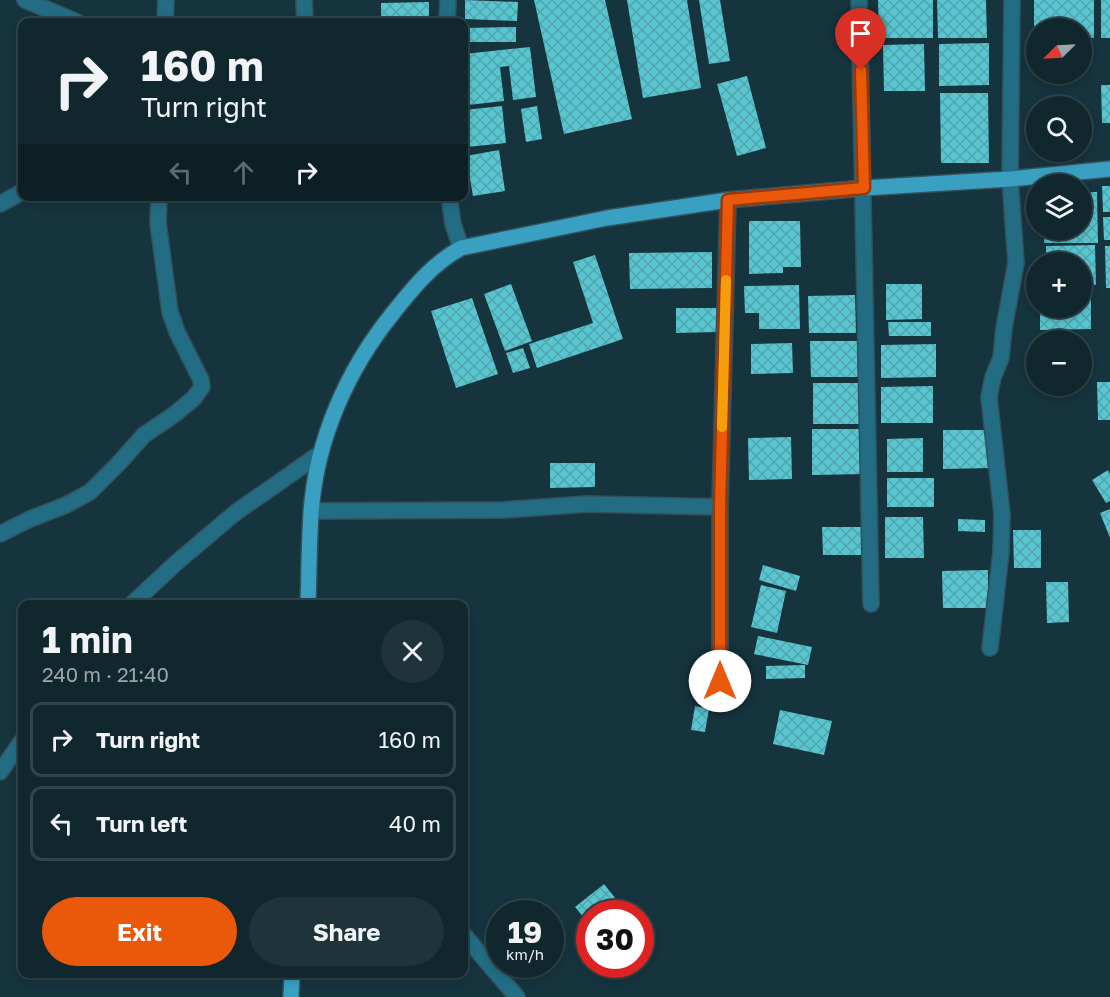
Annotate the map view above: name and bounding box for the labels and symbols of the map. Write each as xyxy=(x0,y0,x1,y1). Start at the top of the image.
pin xyxy=(835,8,886,70)
north arrow xyxy=(1026,18,1092,84)
position arrow xyxy=(688,649,752,713)
speed limit sign: 30 xyxy=(576,900,654,978)

